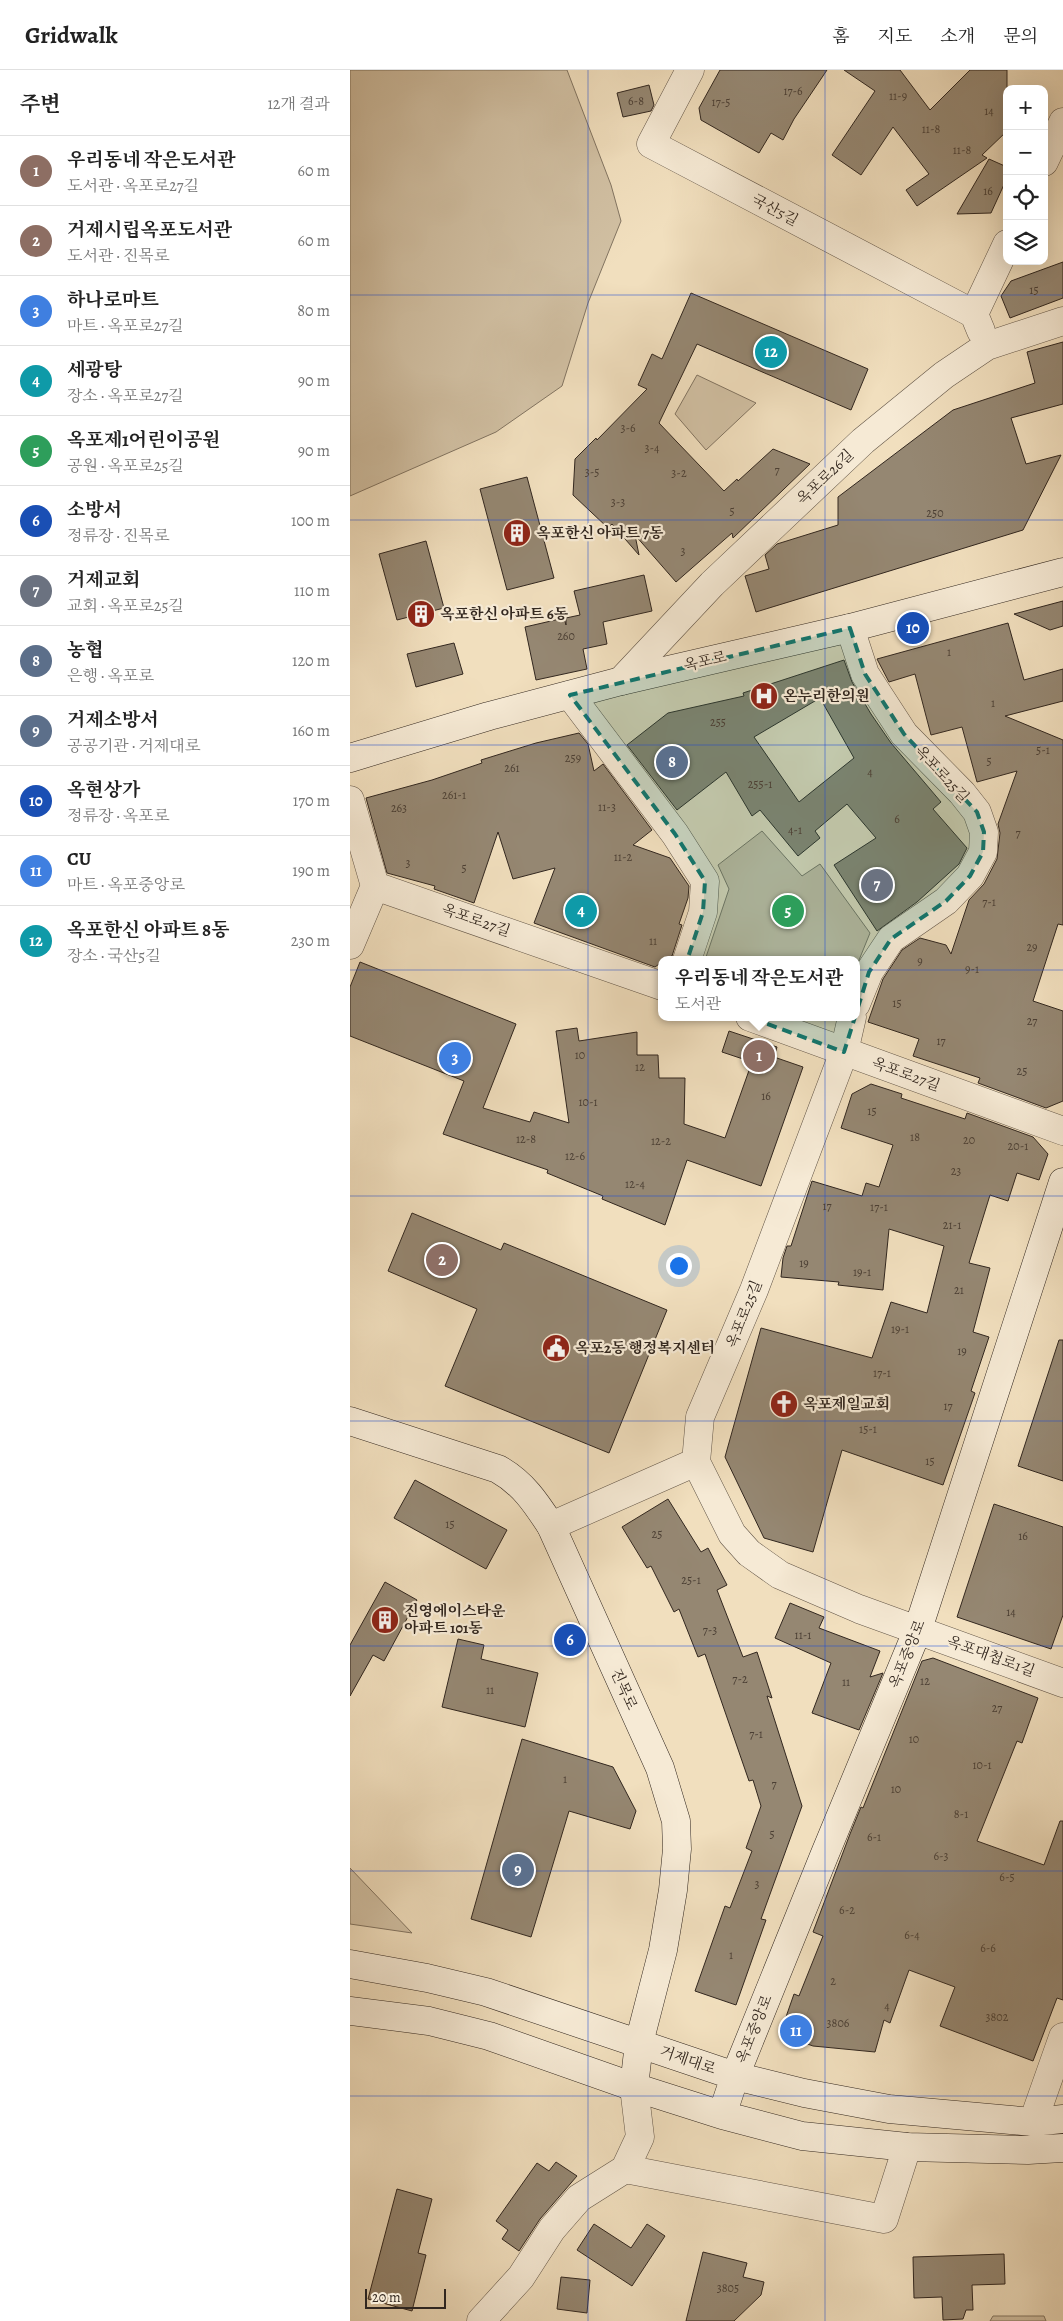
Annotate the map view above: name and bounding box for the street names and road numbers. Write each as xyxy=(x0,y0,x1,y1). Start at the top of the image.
street label: 국산5길 xyxy=(748,189,802,231)
street label: 옥포로26길 xyxy=(792,445,858,509)
street label: 옥포로 xyxy=(682,646,729,676)
street label: 옥포로25길 xyxy=(910,741,974,807)
street label: 옥포로27길 xyxy=(439,899,513,941)
street label: 옥포로27길 xyxy=(869,1052,943,1096)
street label: 옥포로25길 xyxy=(721,1277,767,1351)
street label: 옥포중앙로 xyxy=(884,1616,930,1691)
street label: 옥포대첩로1길 xyxy=(944,1631,1038,1681)
street label: 진목로 xyxy=(606,1665,642,1713)
street label: 옥포중앙로 xyxy=(731,1991,777,2066)
street label: 거제대로 xyxy=(657,2041,719,2079)

